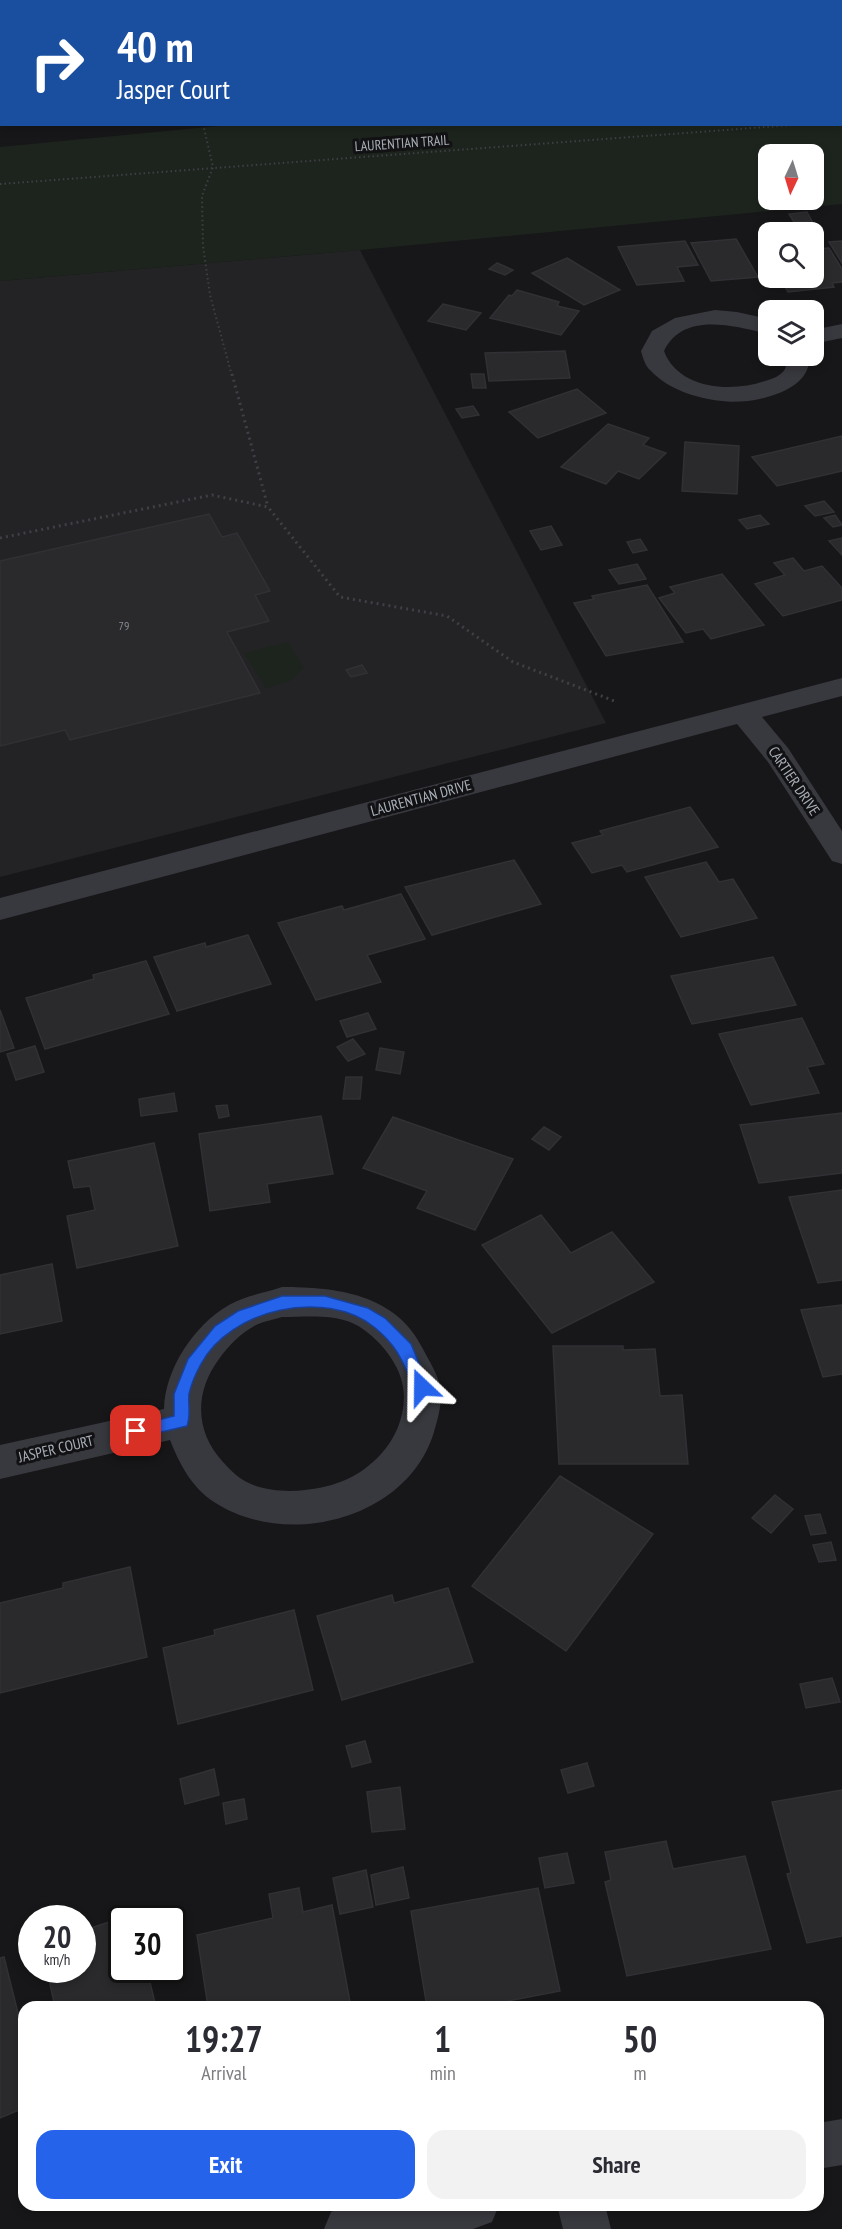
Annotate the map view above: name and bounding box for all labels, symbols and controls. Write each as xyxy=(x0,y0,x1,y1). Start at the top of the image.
text: 40 m xyxy=(117,19,194,74)
icon: right xyxy=(18,24,96,102)
text: Jasper Court xyxy=(117,72,230,106)
street label: LAURENTIAN TRAIL xyxy=(354,131,450,155)
north arrow xyxy=(758,144,824,210)
map controls xyxy=(758,144,824,366)
button: search xyxy=(758,222,824,288)
button: layers xyxy=(758,300,824,366)
house number: 79 xyxy=(119,618,129,633)
street label: CARTIER DRIVE xyxy=(764,743,824,819)
street label: LAURENTIAN DRIVE xyxy=(368,775,473,820)
position arrow xyxy=(390,1355,454,1419)
pin xyxy=(110,1405,161,1456)
icon: arrive xyxy=(119,1414,152,1447)
street label: JASPER COURT xyxy=(15,1431,96,1467)
speed limit sign: 30 xyxy=(108,1905,186,1983)
text: 20 xyxy=(43,1917,71,1956)
text: km/h xyxy=(44,1950,70,1969)
text: 19:27 xyxy=(185,2015,263,2062)
text: 1 xyxy=(434,2015,451,2062)
text: 50 xyxy=(623,2015,657,2062)
text: Arrival xyxy=(201,2060,246,2086)
text: min xyxy=(430,2060,456,2086)
text: m xyxy=(633,2060,646,2086)
button: Exit xyxy=(36,2130,415,2199)
button: Share xyxy=(427,2130,806,2199)

